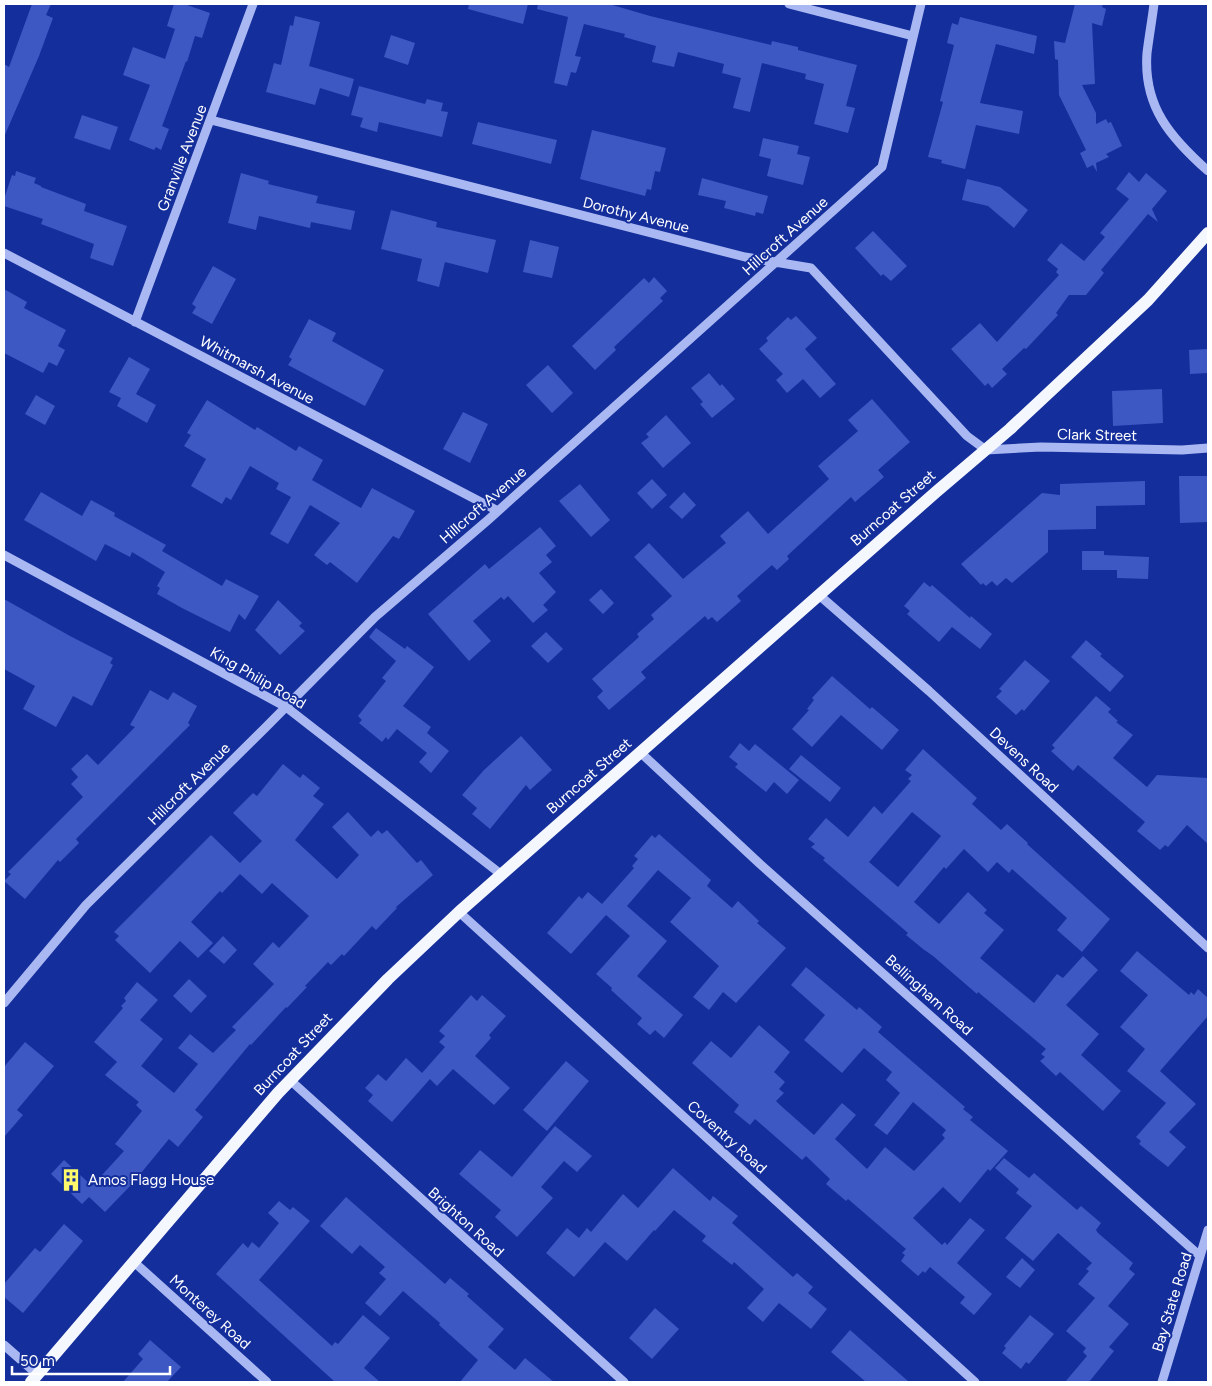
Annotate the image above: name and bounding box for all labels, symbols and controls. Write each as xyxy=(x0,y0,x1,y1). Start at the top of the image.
street label: Granville Avenue xyxy=(153,102,211,214)
street label: Dorothy Avenue xyxy=(581,193,691,237)
street label: Hillcroft Avenue xyxy=(739,193,831,279)
street label: Whitmarsh Avenue xyxy=(197,332,317,408)
street label: Clark Street xyxy=(1057,425,1137,445)
street label: Hillcroft Avenue xyxy=(436,462,530,548)
street label: Burncoat Street xyxy=(847,466,939,550)
street label: King Philip Road xyxy=(207,643,309,713)
street label: Devens Road xyxy=(986,724,1062,796)
street label: Burncoat Street xyxy=(543,734,635,818)
street label: Hillcroft Avenue xyxy=(144,739,234,829)
street label: Bellingham Road xyxy=(881,951,977,1039)
street label: Burncoat Street xyxy=(250,1009,336,1099)
street label: Coventry Road xyxy=(684,1097,770,1177)
building icon: Amos Flagg House xyxy=(58,1167,84,1193)
place label: Amos Flagg House xyxy=(88,1171,214,1189)
street label: Brighton Road xyxy=(424,1183,508,1261)
street label: Bay State Road xyxy=(1148,1250,1196,1354)
street label: Monterey Road xyxy=(166,1271,254,1353)
scale bar xyxy=(12,1344,170,1376)
text: 50 m xyxy=(20,1352,55,1370)

